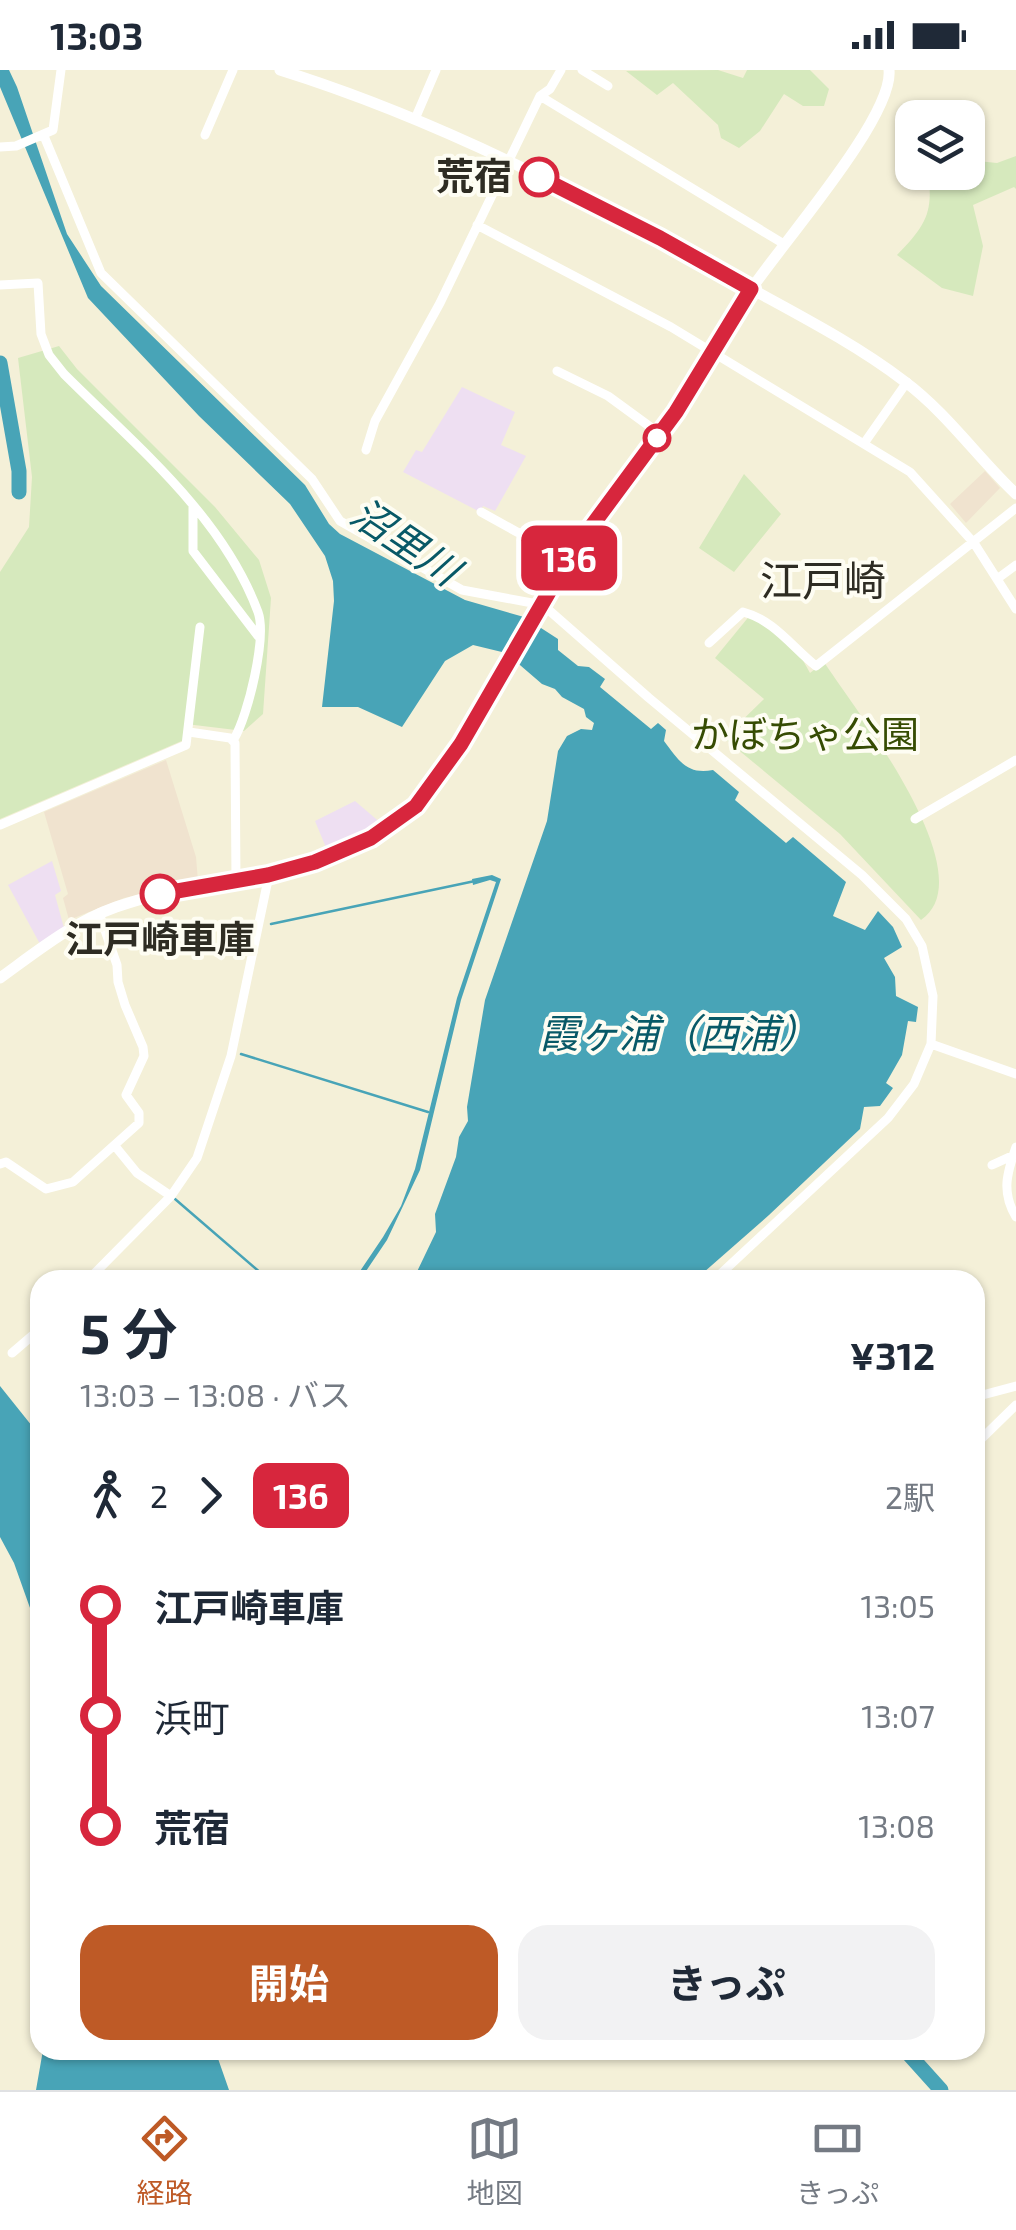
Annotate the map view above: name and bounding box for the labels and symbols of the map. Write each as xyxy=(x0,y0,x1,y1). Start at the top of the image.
place label: 荒宿 xyxy=(436,152,512,198)
marker: 荒宿 xyxy=(520,158,558,196)
unlabelled marker xyxy=(644,425,670,451)
water label: 沼里川 xyxy=(343,487,473,596)
line badge: 136 xyxy=(512,526,626,590)
district label: 江戸崎 xyxy=(760,554,886,604)
park label: かぼちゃ公園 xyxy=(691,710,919,756)
marker: 江戸崎車庫 xyxy=(141,875,179,913)
place label: 江戸崎車庫 xyxy=(65,915,255,961)
water label: 霞ヶ浦（西浦） xyxy=(539,1008,819,1056)

